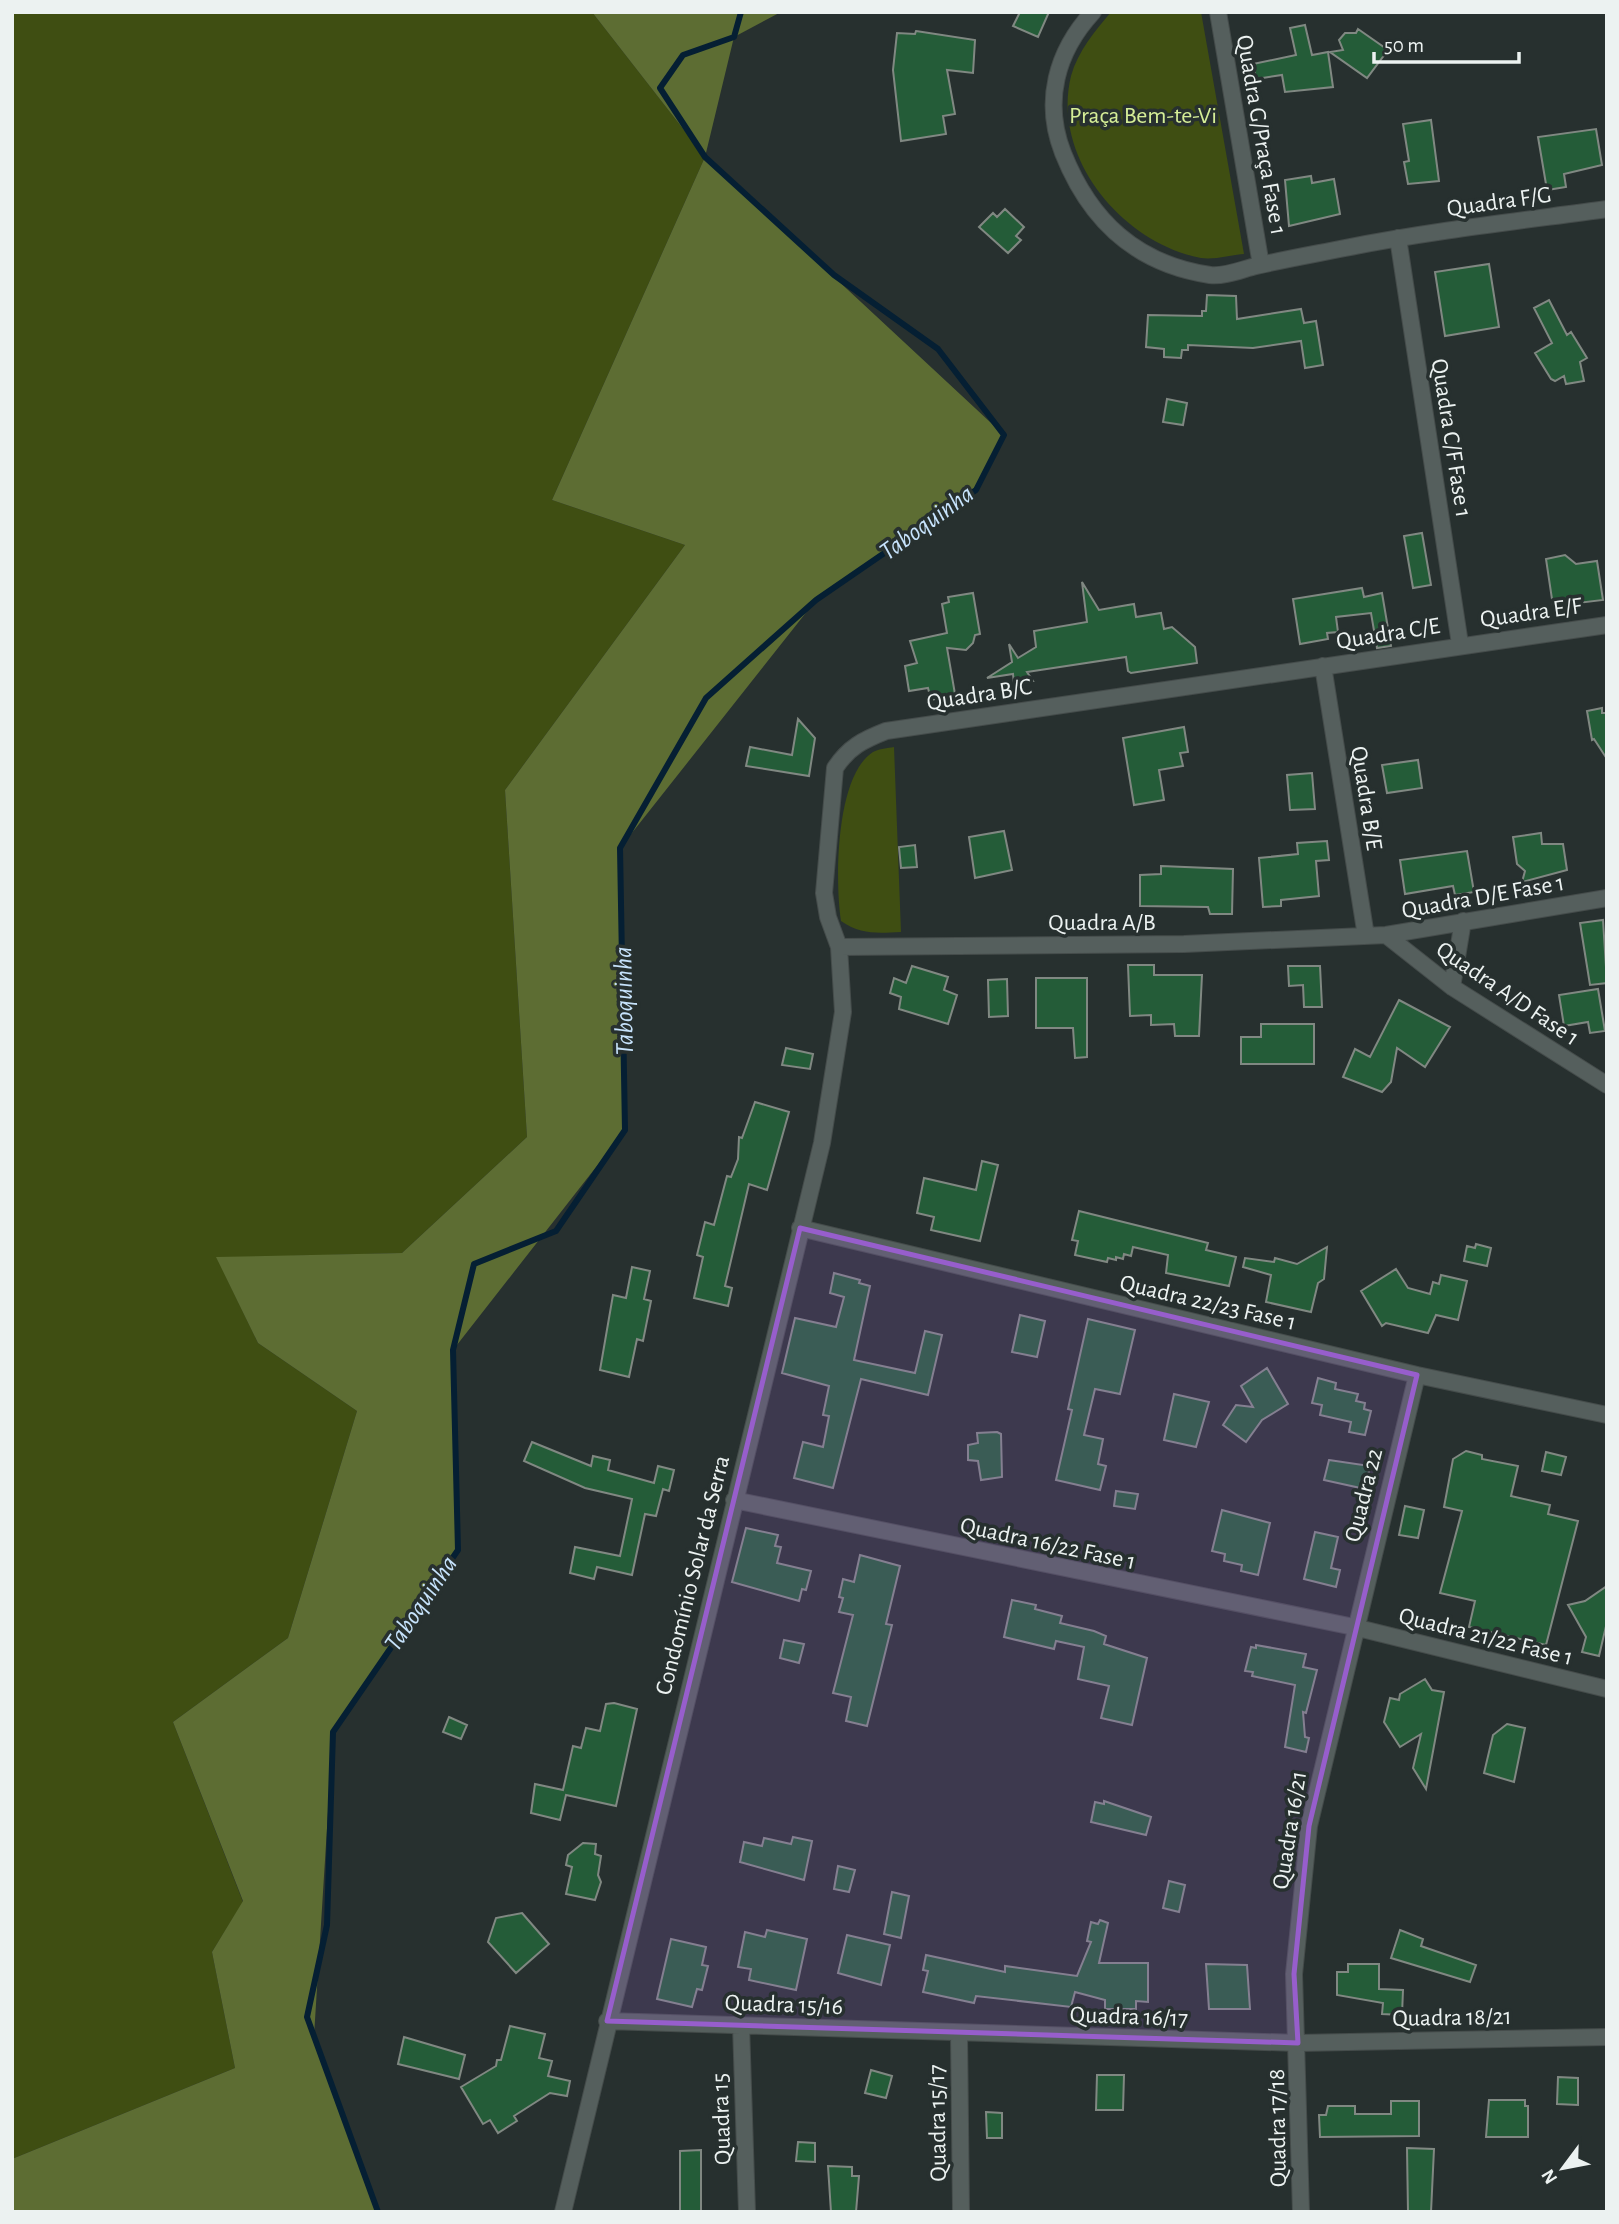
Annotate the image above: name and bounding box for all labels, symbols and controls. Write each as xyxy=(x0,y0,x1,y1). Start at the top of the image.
scale bar xyxy=(1374,21,1519,65)
street label: Quadra G/Praça Fase 1 xyxy=(1232,33,1290,237)
text: 50 m xyxy=(1384,35,1424,56)
park label: Praça Bem-te-Vi xyxy=(1069,104,1217,128)
street label: Quadra F/G xyxy=(1445,183,1553,221)
street label: Quadra C/F Fase 1 xyxy=(1427,357,1475,519)
water label: Taboquinha xyxy=(875,480,978,565)
street label: Quadra E/F xyxy=(1479,594,1584,632)
street label: Quadra C/E xyxy=(1335,614,1442,654)
street label: Quadra B/C xyxy=(925,675,1033,715)
street label: Quadra B/E xyxy=(1346,744,1386,852)
street label: Quadra D/E Fase 1 xyxy=(1400,871,1566,923)
street label: Quadra A/B xyxy=(1048,911,1156,935)
street label: Quadra A/D Fase 1 xyxy=(1432,937,1583,1050)
water label: Taboquinha xyxy=(610,946,638,1056)
street label: Quadra 22/23 Fase 1 xyxy=(1117,1271,1298,1335)
street label: Quadra 22 xyxy=(1341,1446,1387,1544)
street label: Condomínio Solar da Serra xyxy=(652,1453,734,1697)
street label: Quadra 16/22 Fase 1 xyxy=(958,1514,1138,1574)
water label: Taboquinha xyxy=(380,1551,462,1656)
street label: Quadra 21/22 Fase 1 xyxy=(1396,1604,1575,1670)
street label: Quadra 16/21 xyxy=(1269,1769,1311,1891)
street label: Quadra 15/16 xyxy=(724,1991,844,2019)
street label: Quadra 16/17 xyxy=(1069,2003,1189,2031)
street label: Quadra 18/21 xyxy=(1392,2005,1512,2031)
street label: Quadra 15/17 xyxy=(925,2064,951,2182)
street label: Quadra 17/18 xyxy=(1265,2069,1291,2187)
street label: Quadra 15 xyxy=(708,2073,736,2165)
north arrow xyxy=(1528,2133,1598,2203)
text: N xyxy=(1538,2166,1561,2187)

